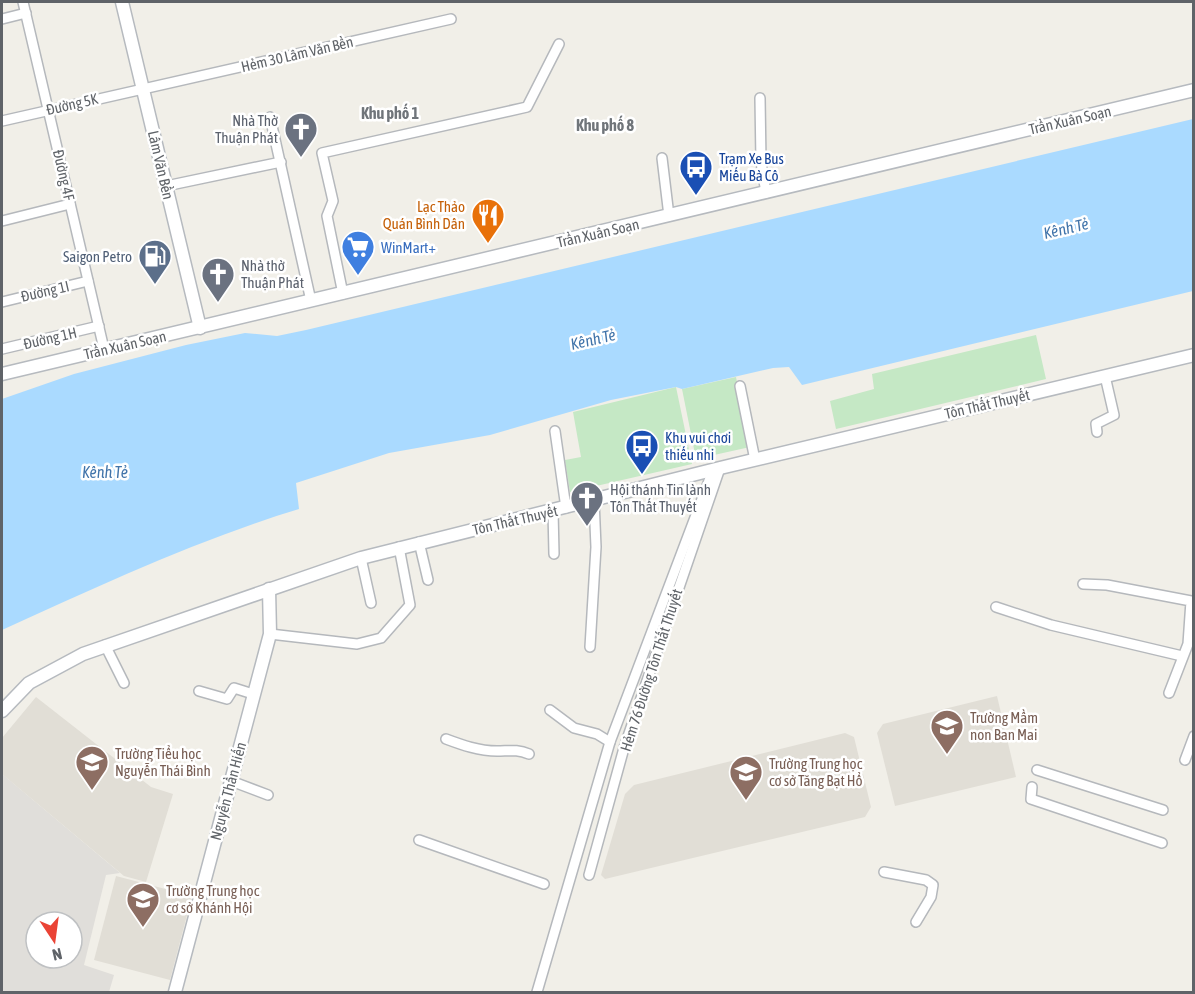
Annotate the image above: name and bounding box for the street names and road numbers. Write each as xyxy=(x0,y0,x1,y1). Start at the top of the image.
street label: Hẻm 30 Lâm Văn Bền xyxy=(239,33,355,75)
street label: Đường 5K xyxy=(44,90,100,118)
street label: Trần Xuân Soạn xyxy=(1027,102,1113,138)
street label: Lâm Văn Bền xyxy=(145,129,177,201)
street label: Đường 4F xyxy=(50,148,78,202)
street label: Trần Xuân Soạn xyxy=(555,215,641,251)
street label: Đường 1I xyxy=(19,277,71,305)
street label: Đường 1H xyxy=(22,324,78,352)
street label: Trần Xuân Soạn xyxy=(82,327,168,363)
street label: Tôn Thất Thuyết xyxy=(943,386,1031,422)
street label: Tôn Thất Thuyết xyxy=(471,502,559,538)
street label: Hẻm 76 Đường Tôn Thất Thuyết xyxy=(617,587,685,753)
street label: Nguyễn Thần Hiến xyxy=(207,740,249,842)

